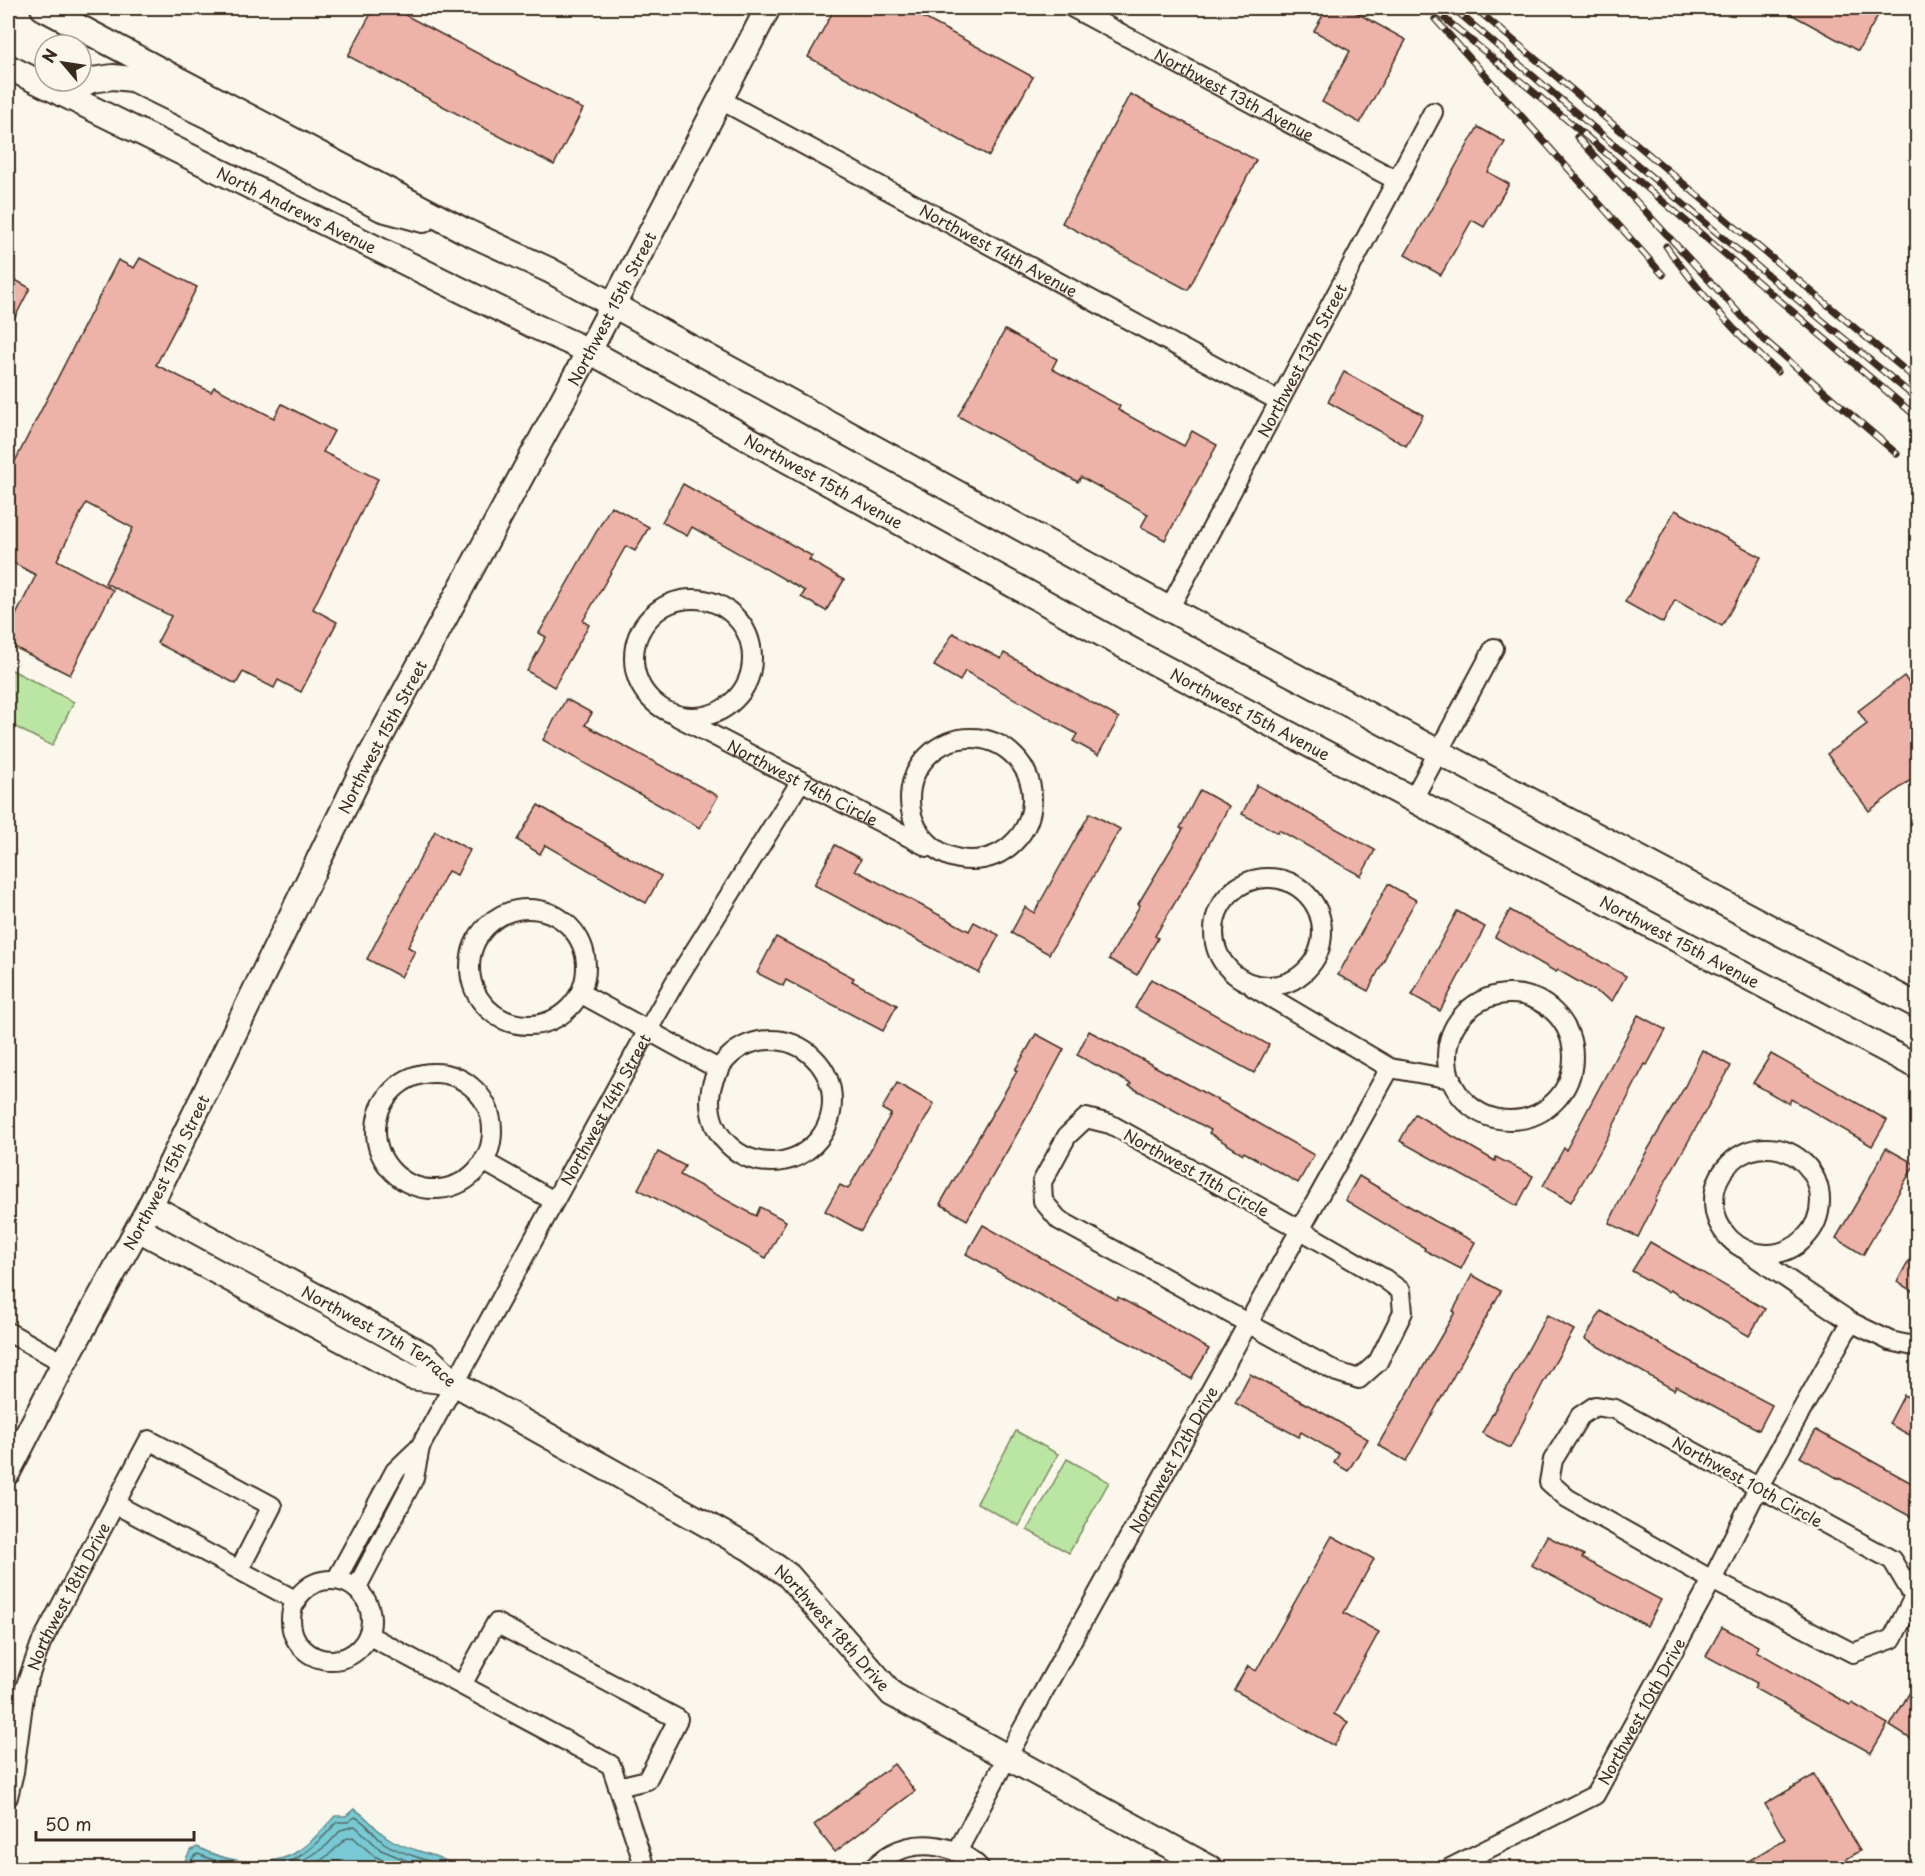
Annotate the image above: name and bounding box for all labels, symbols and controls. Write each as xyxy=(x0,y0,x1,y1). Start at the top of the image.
north arrow xyxy=(33,33,93,93)
street label: Northwest 13th Avenue xyxy=(1151,42,1319,146)
text: N xyxy=(35,44,63,67)
street label: North Andrews Avenue xyxy=(213,160,381,259)
street label: Northwest 14th Avenue xyxy=(916,198,1082,303)
street label: Northwest 15th Street xyxy=(561,227,662,390)
street label: Northwest 13th Street xyxy=(1251,278,1352,441)
street label: Northwest 15th Avenue xyxy=(740,427,908,534)
street label: Northwest 15th Street xyxy=(331,655,432,817)
street label: Northwest 15th Avenue xyxy=(1166,661,1335,766)
street label: Northwest 14th Circle xyxy=(723,733,883,831)
street label: Northwest 15th Avenue xyxy=(1596,889,1764,993)
street label: Northwest 14th Street xyxy=(554,1028,656,1189)
street label: Northwest 15th Street xyxy=(116,1090,215,1254)
street label: Northwest 11th Circle xyxy=(1120,1122,1274,1222)
street label: Northwest 17th Terrace xyxy=(298,1279,463,1392)
street label: Northwest 12th Drive xyxy=(1122,1382,1223,1537)
street label: Northwest 10th Circle xyxy=(1668,1430,1828,1532)
street label: Northwest 18th Drive xyxy=(20,1518,115,1673)
street label: Northwest 18th Drive xyxy=(770,1558,896,1696)
street label: Northwest 10th Drive xyxy=(1591,1633,1690,1789)
scale bar xyxy=(36,1804,194,1842)
text: 50 m xyxy=(45,1810,92,1837)

